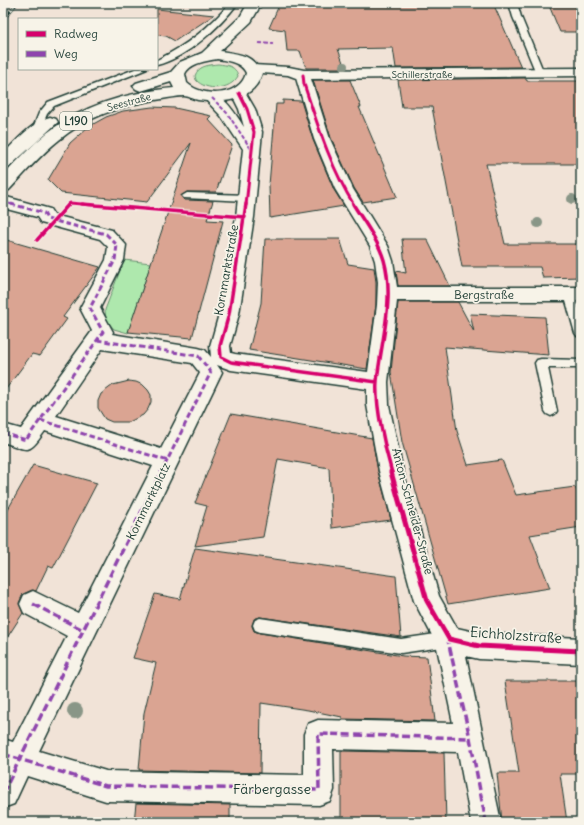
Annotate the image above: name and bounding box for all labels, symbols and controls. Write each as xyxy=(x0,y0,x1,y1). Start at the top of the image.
legend xyxy=(18,18,158,70)
text: Radweg xyxy=(54,26,98,41)
text: Weg xyxy=(54,46,78,61)
street label: Schillerstraße xyxy=(391,68,453,81)
street label: Seestraße xyxy=(106,90,152,114)
road number: L190 xyxy=(60,112,92,130)
street label: Kornmarktstraße xyxy=(211,223,241,317)
street label: Bergstraße xyxy=(454,287,514,302)
street label: Anton-Schneider-Straße xyxy=(389,446,437,576)
street label: Kornmarktplatz xyxy=(123,460,173,542)
street label: Eichholzstraße xyxy=(469,623,563,647)
street label: Färbergasse xyxy=(233,780,311,798)

